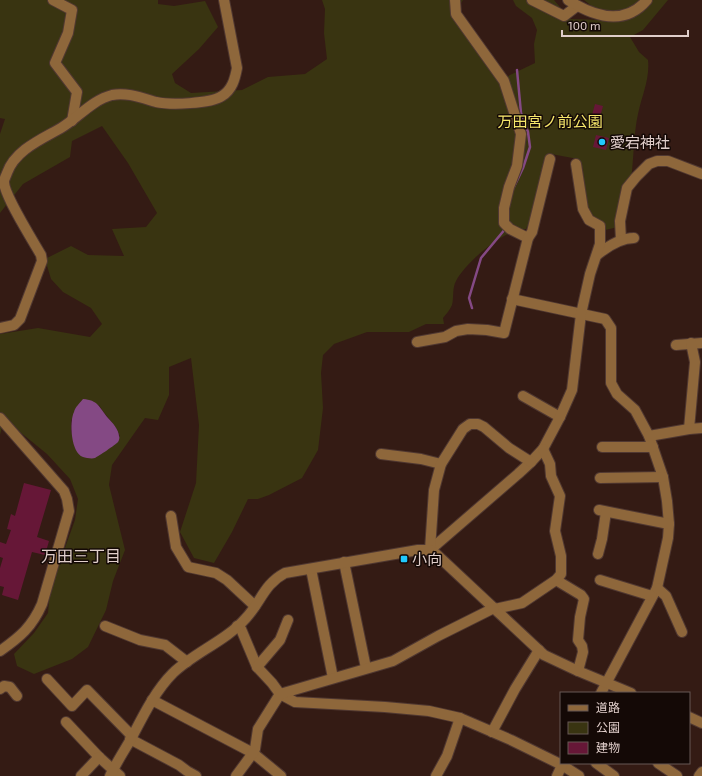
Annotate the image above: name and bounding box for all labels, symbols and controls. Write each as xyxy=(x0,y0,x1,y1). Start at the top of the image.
scale bar xyxy=(562,12,688,38)
text: 100 m xyxy=(568,18,600,32)
park label: 万田宮ノ前公園 xyxy=(497,112,603,130)
place label: 愛宕神社 xyxy=(610,133,670,151)
marker: 愛宕神社 xyxy=(597,137,607,147)
district label: 万田三丁目 xyxy=(41,546,121,565)
place label: 小向 xyxy=(412,550,442,568)
marker: 小向 xyxy=(399,554,409,564)
legend xyxy=(560,692,690,764)
text: 道路 xyxy=(596,700,620,714)
text: 公園 xyxy=(596,720,620,734)
text: 建物 xyxy=(596,740,620,754)

